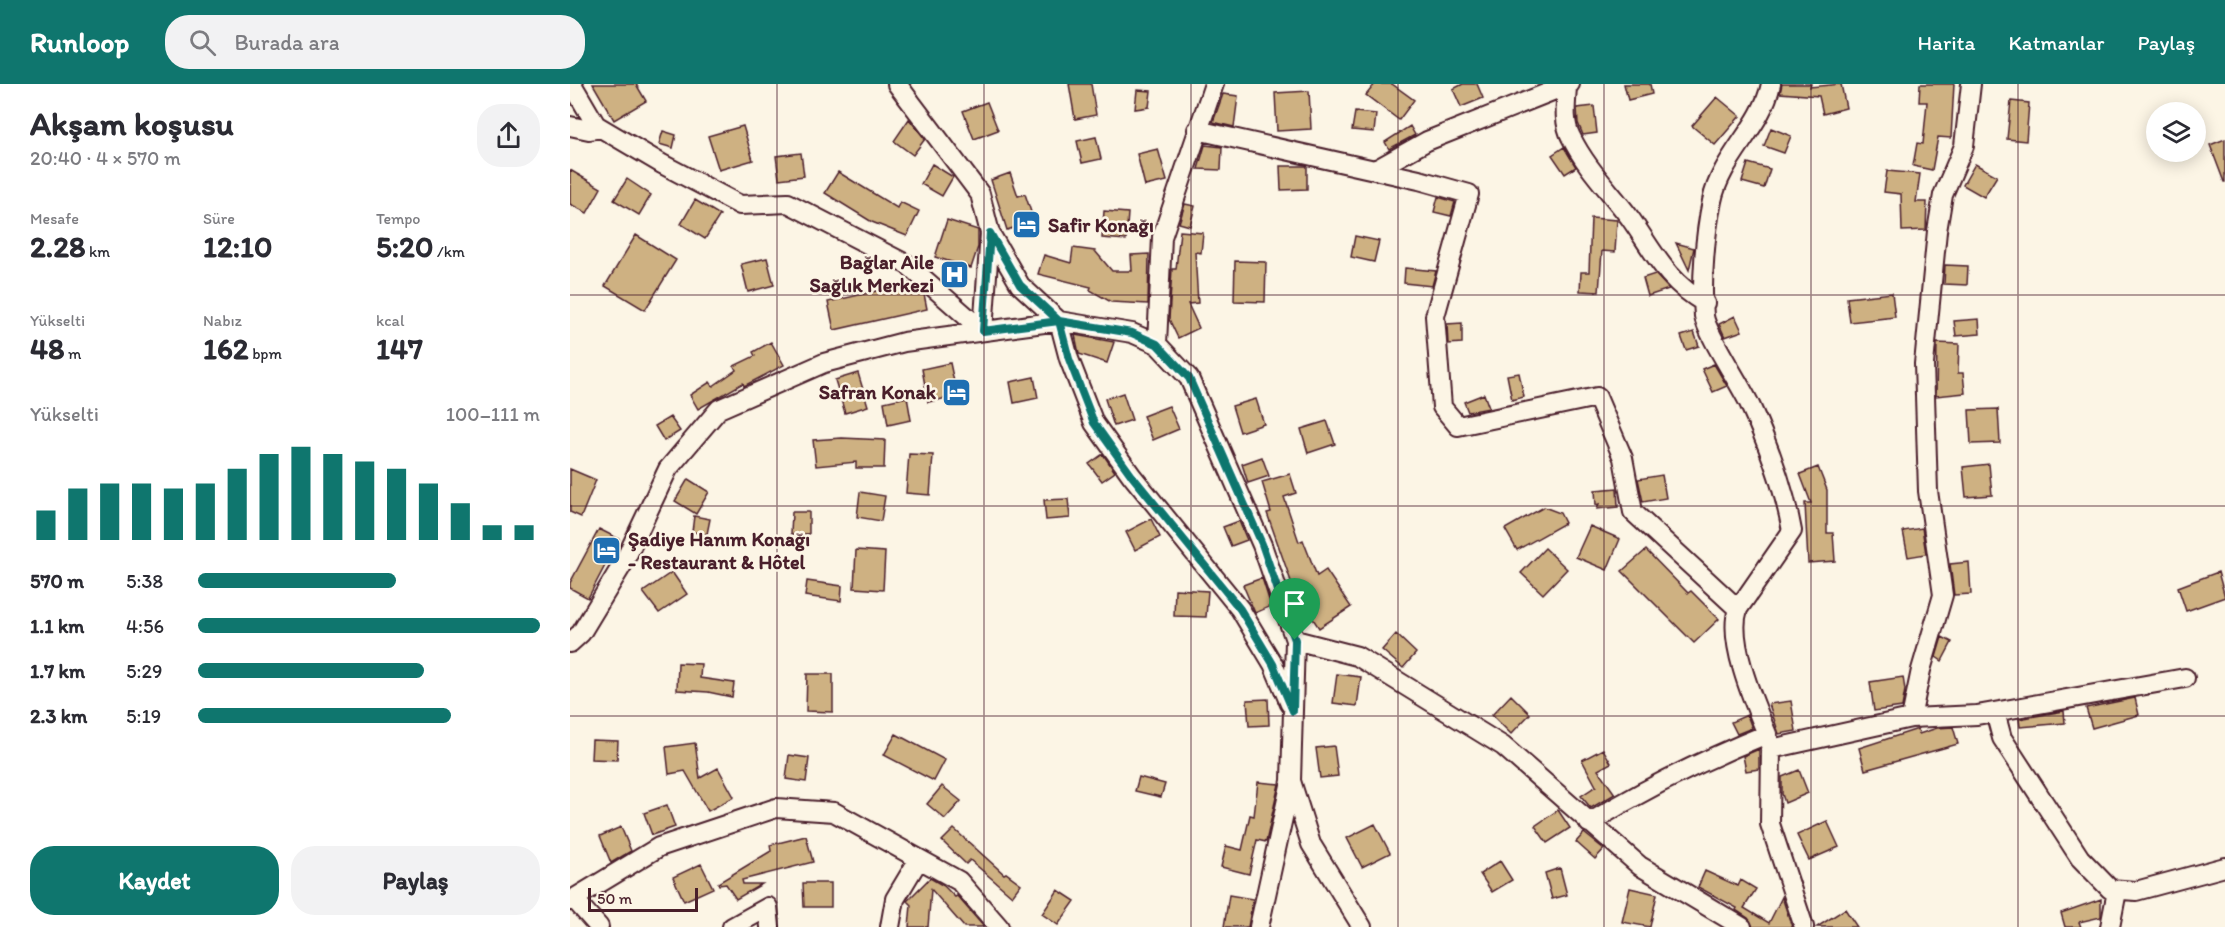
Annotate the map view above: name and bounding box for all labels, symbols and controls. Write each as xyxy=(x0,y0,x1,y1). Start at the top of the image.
search box xyxy=(165,15,585,69)
text: Runloop xyxy=(30,25,129,59)
icon: search xyxy=(186,26,219,59)
text: Burada ara xyxy=(234,29,340,56)
text: Harita xyxy=(1917,30,1975,55)
text: Katmanlar xyxy=(2008,30,2104,55)
text: Paylaş xyxy=(2137,30,2195,55)
map controls xyxy=(2146,102,2206,162)
button: layers xyxy=(2146,102,2206,162)
text: Akşam koşusu xyxy=(30,104,234,143)
button: share xyxy=(477,104,540,167)
text: 20:40 · 4 × 570 m xyxy=(30,146,181,170)
text: Mesafe xyxy=(30,209,79,228)
text: Süre xyxy=(203,209,235,228)
text: Tempo xyxy=(376,209,421,228)
hotel icon: Safir Konağı xyxy=(1011,209,1043,241)
place label: Safir Konağı xyxy=(1048,213,1154,238)
text: 2.28 xyxy=(30,228,85,265)
text: 12:10 xyxy=(203,228,272,265)
text: 5:20 xyxy=(376,228,433,265)
text: km xyxy=(85,242,110,261)
text: /km xyxy=(433,242,465,261)
place label: Bağlar Aile Sağlık Merkezi xyxy=(809,250,934,298)
hospital icon: Bağlar Aile Sağlık Merkezi xyxy=(939,258,971,290)
text: Yükselti xyxy=(30,311,85,330)
text: Nabız xyxy=(203,311,242,330)
text: kcal xyxy=(376,311,404,330)
text: 48 xyxy=(30,330,64,367)
text: 162 xyxy=(203,330,249,367)
text: 147 xyxy=(376,330,423,367)
text: m xyxy=(64,344,82,363)
text: bpm xyxy=(249,344,282,363)
hotel icon: Safran Konak xyxy=(941,376,973,408)
place label: Safran Konak xyxy=(819,380,937,404)
text: Yükselti xyxy=(30,402,99,426)
text: 100–111 m xyxy=(446,402,540,426)
place label: Şadiye Hanım Konağı - Restaurant & Hôtel xyxy=(628,527,810,574)
hotel icon: Şadiye Hanım Konağı - Restaurant & Hôtel xyxy=(591,535,623,567)
text: 570 m xyxy=(30,569,84,593)
text: 5:38 xyxy=(126,569,163,593)
pin xyxy=(1269,578,1320,640)
icon: arrive xyxy=(1278,587,1311,620)
text: 1.1 km xyxy=(30,614,84,638)
text: 4:56 xyxy=(126,614,164,638)
text: 1.7 km xyxy=(30,659,85,683)
text: 5:29 xyxy=(126,659,162,683)
text: 2.3 km xyxy=(30,704,87,728)
text: 5:19 xyxy=(126,704,161,728)
button: Kaydet xyxy=(30,846,279,915)
button: Paylaş xyxy=(291,846,540,915)
scale bar xyxy=(588,885,698,912)
text: 50 m xyxy=(597,889,632,908)

